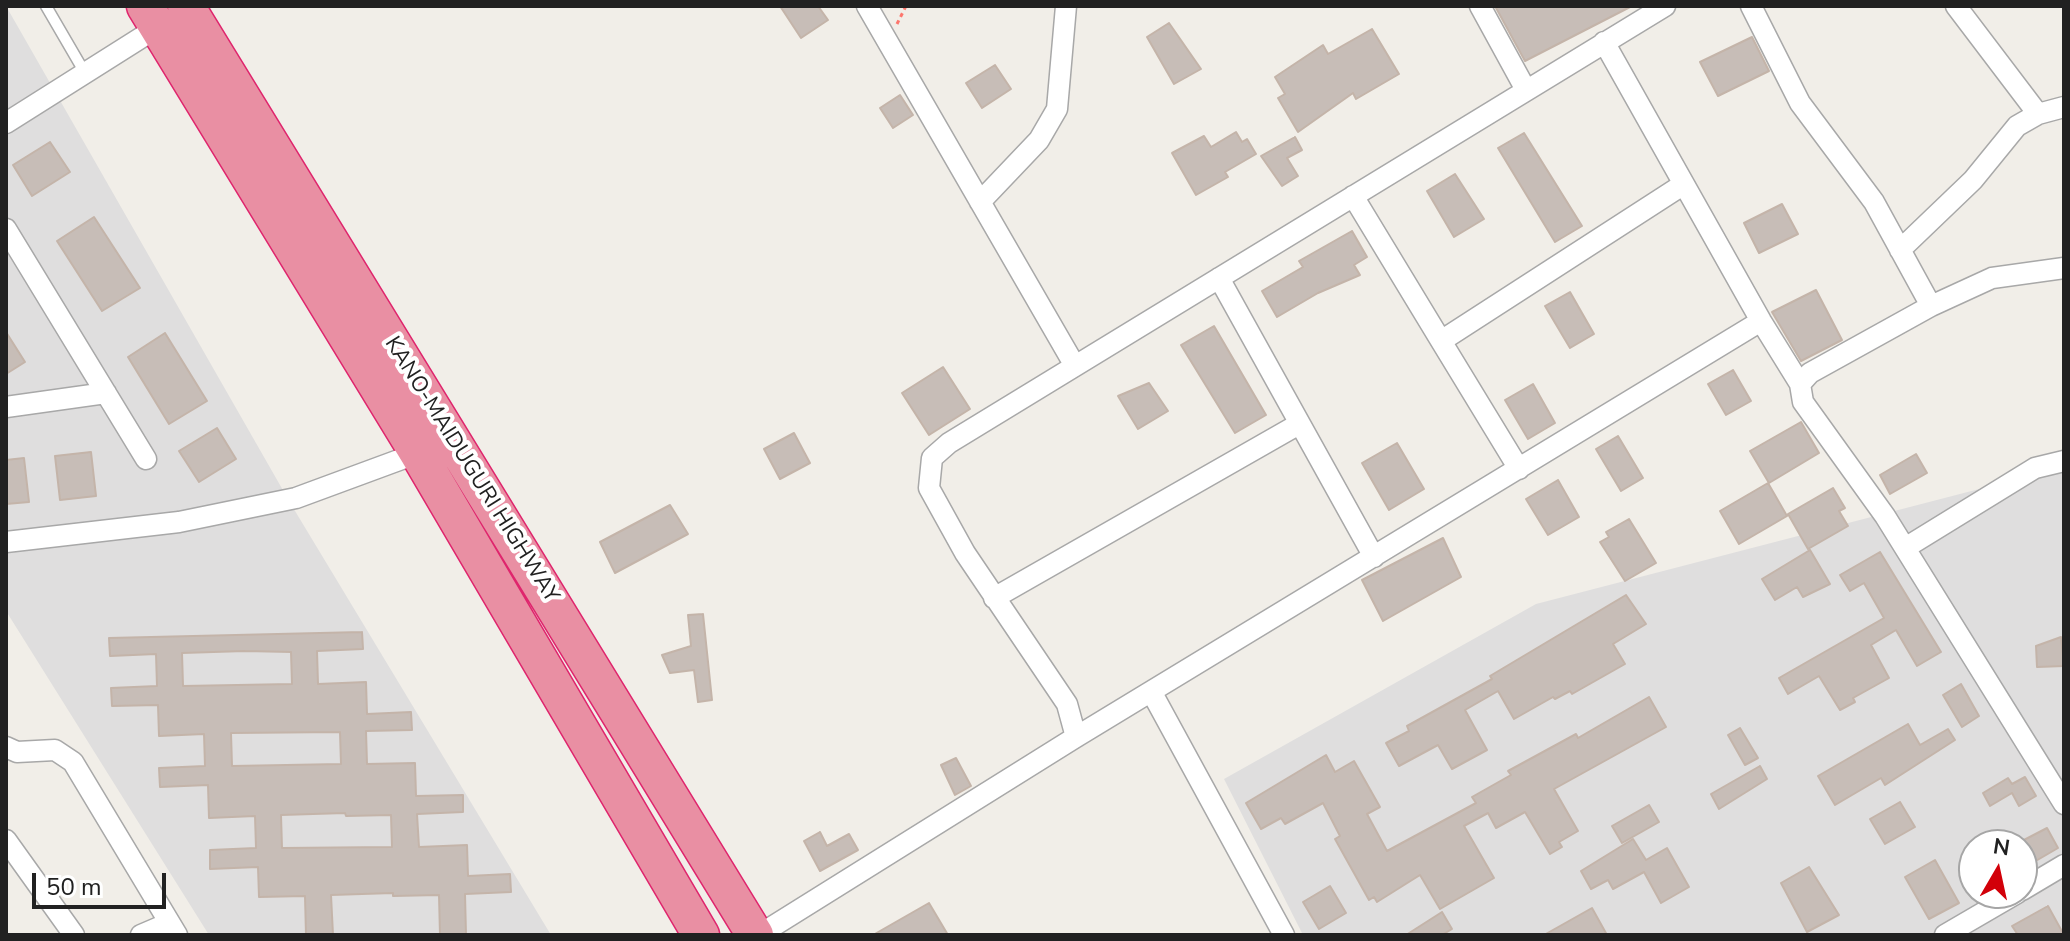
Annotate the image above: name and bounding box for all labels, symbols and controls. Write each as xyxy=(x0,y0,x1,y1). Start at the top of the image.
street label: KANO-MAIDUGURI HIGHWAY xyxy=(378,332,564,608)
north arrow xyxy=(1958,829,2038,909)
text: N xyxy=(1991,831,2012,863)
scale bar xyxy=(36,857,170,907)
text: 50 m xyxy=(46,871,102,903)

